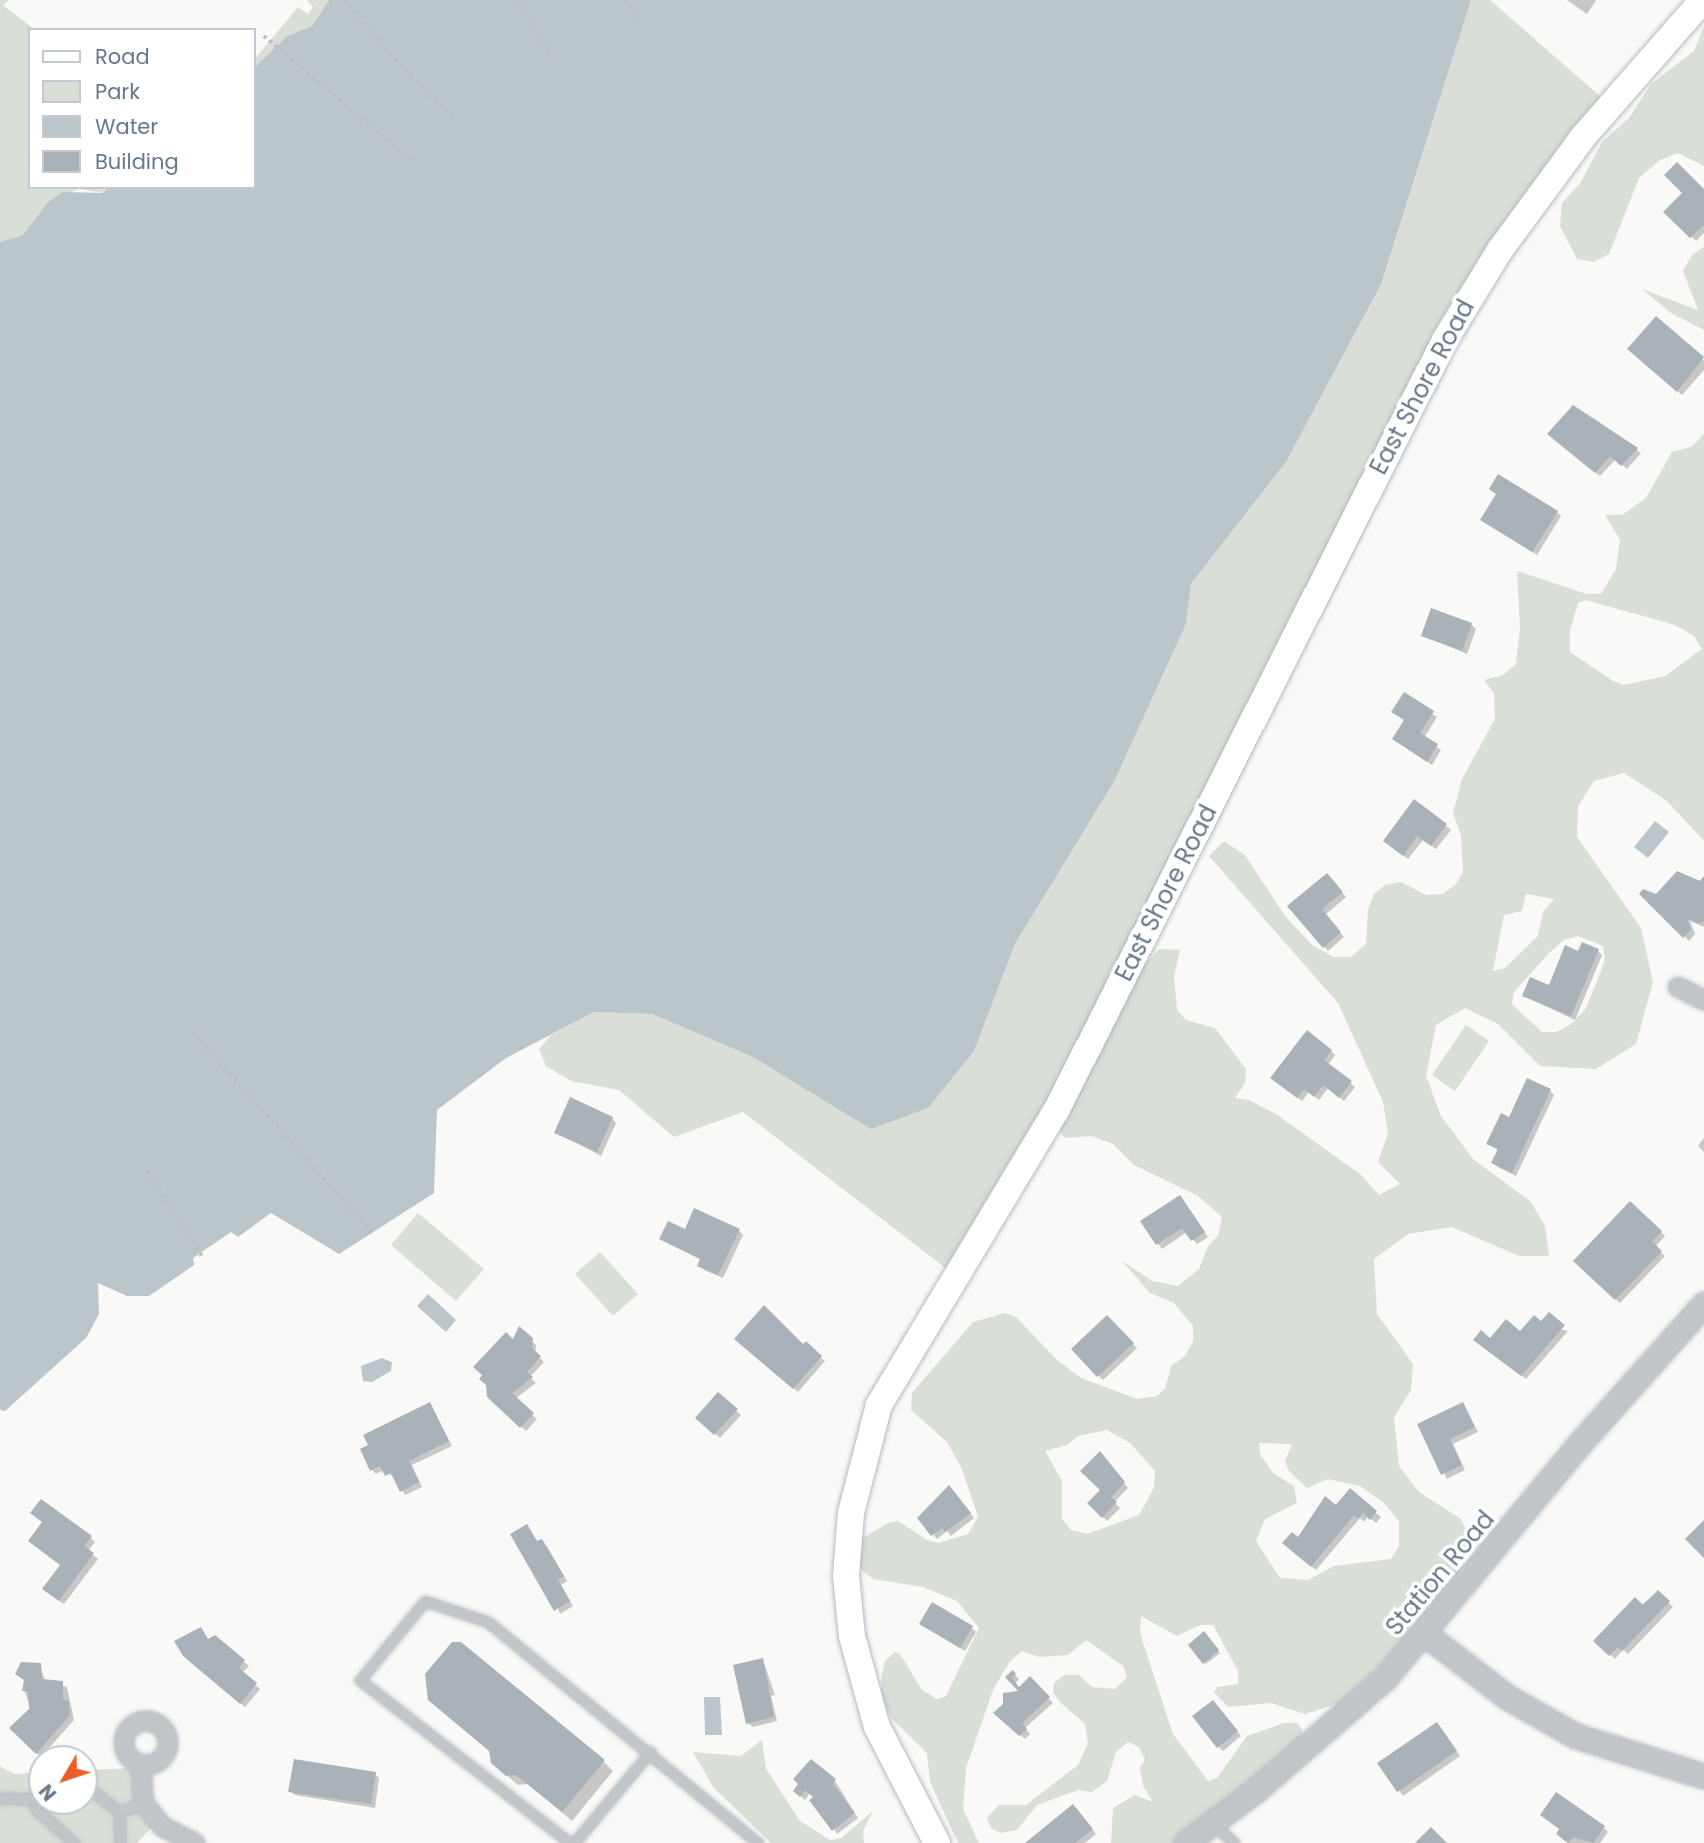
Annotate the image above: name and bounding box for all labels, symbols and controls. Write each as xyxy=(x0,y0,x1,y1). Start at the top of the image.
legend xyxy=(28,28,256,189)
text: Road xyxy=(95,42,150,71)
text: Park xyxy=(95,77,140,106)
text: Water xyxy=(95,112,158,141)
text: Building xyxy=(95,147,179,176)
street label: East Shore Road xyxy=(1364,295,1480,479)
street label: East Shore Road xyxy=(1109,800,1223,986)
street label: Station Road xyxy=(1380,1505,1500,1641)
north arrow xyxy=(28,1745,98,1815)
text: N xyxy=(33,1778,63,1806)

